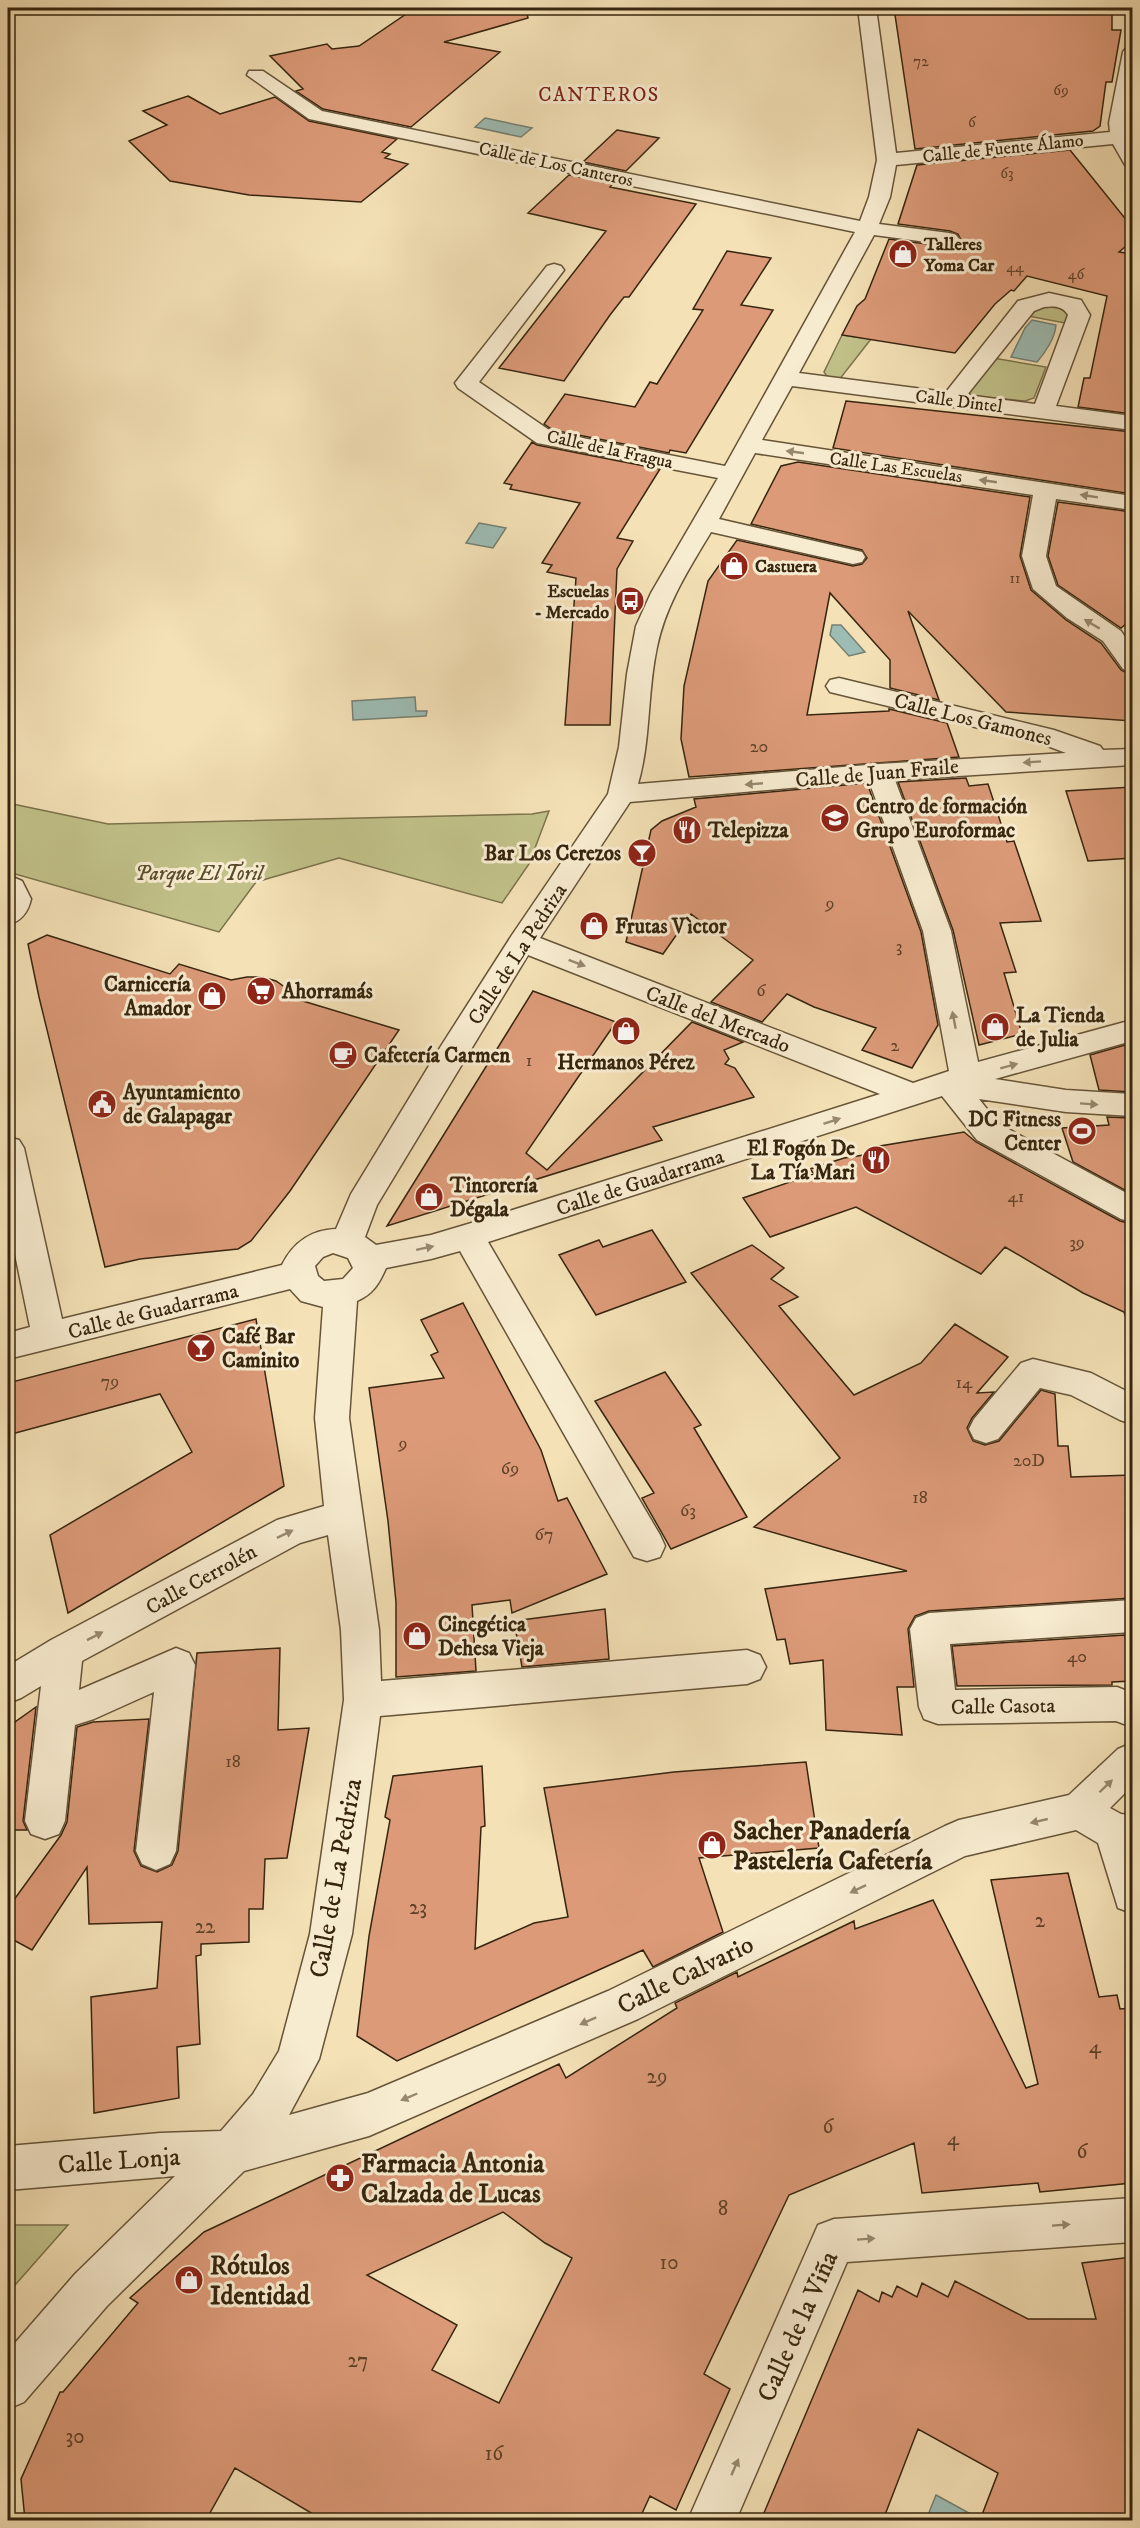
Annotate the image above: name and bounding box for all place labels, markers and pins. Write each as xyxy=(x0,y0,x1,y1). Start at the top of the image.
place label: Talleres Yoma Car xyxy=(923,234,995,277)
shop icon: Talleres Yoma Car xyxy=(887,238,919,270)
shop icon: Castuera xyxy=(718,550,750,582)
place label: Castuera xyxy=(755,556,817,578)
place label: Escuelas - Mercado xyxy=(534,581,609,624)
bus stop icon: Escuelas - Mercado xyxy=(614,585,646,617)
place label: Centro de formación Grupo Euroformac xyxy=(856,794,1028,844)
school or university icon: Centro de formación Grupo Euroformac xyxy=(819,802,851,834)
restaurant icon: Telepizza xyxy=(671,814,703,846)
place label: Telepizza xyxy=(707,818,790,844)
bar icon: Bar Los Cerezos xyxy=(626,837,658,869)
place label: Bar Los Cerezos xyxy=(484,841,621,867)
shop icon: Frutas Vìctor xyxy=(578,910,610,942)
place label: Frutas Vìctor xyxy=(615,914,728,940)
place label: Carnicería Amador xyxy=(104,972,192,1022)
supermarket icon: Ahorramás xyxy=(245,975,277,1007)
place label: Ahorramás xyxy=(281,979,373,1005)
shop icon: Carnicería Amador xyxy=(196,980,228,1012)
place label: La Tienda de Julia xyxy=(1016,1003,1106,1053)
shop icon: La Tienda de Julia xyxy=(979,1011,1011,1043)
shop icon: Hermanos Pérez xyxy=(610,1015,642,1047)
cafe icon: Cafetería Carmen xyxy=(327,1039,359,1071)
place label: Cafetería Carmen xyxy=(364,1043,511,1069)
place label: Hermanos Pérez xyxy=(557,1050,696,1076)
place label: Ayuntamiento de Galapagar xyxy=(122,1080,240,1130)
public building icon: Ayuntamiento de Galapagar xyxy=(86,1088,118,1120)
place label: DC Fitness Center xyxy=(968,1107,1062,1157)
sports icon: DC Fitness Center xyxy=(1066,1115,1098,1147)
place label: El Fogón De La Tía Mari xyxy=(747,1136,856,1186)
restaurant icon: El Fogón De La Tía Mari xyxy=(860,1144,892,1176)
place label: Tintorería Dégala xyxy=(449,1173,539,1223)
shop icon: Tintorería Dégala xyxy=(413,1181,445,1213)
place label: Café Bar Caminito xyxy=(222,1324,299,1374)
bar icon: Café Bar Caminito xyxy=(185,1332,217,1364)
place label: Cinegética Dehesa Vieja xyxy=(438,1612,545,1663)
shop icon: Cinegética Dehesa Vieja xyxy=(401,1620,433,1652)
place label: Sacher Panadería Pastelería Cafetería xyxy=(733,1815,933,1878)
shop icon: Sacher Panadería Pastelería Cafetería xyxy=(696,1829,728,1861)
place label: Farmacia Antonia Calzada de Lucas xyxy=(361,2148,545,2211)
pharmacy icon: Farmacia Antonia Calzada de Lucas xyxy=(324,2162,356,2194)
place label: Rótulos Identidad xyxy=(210,2250,311,2313)
shop icon: Rótulos Identidad xyxy=(173,2264,205,2296)

